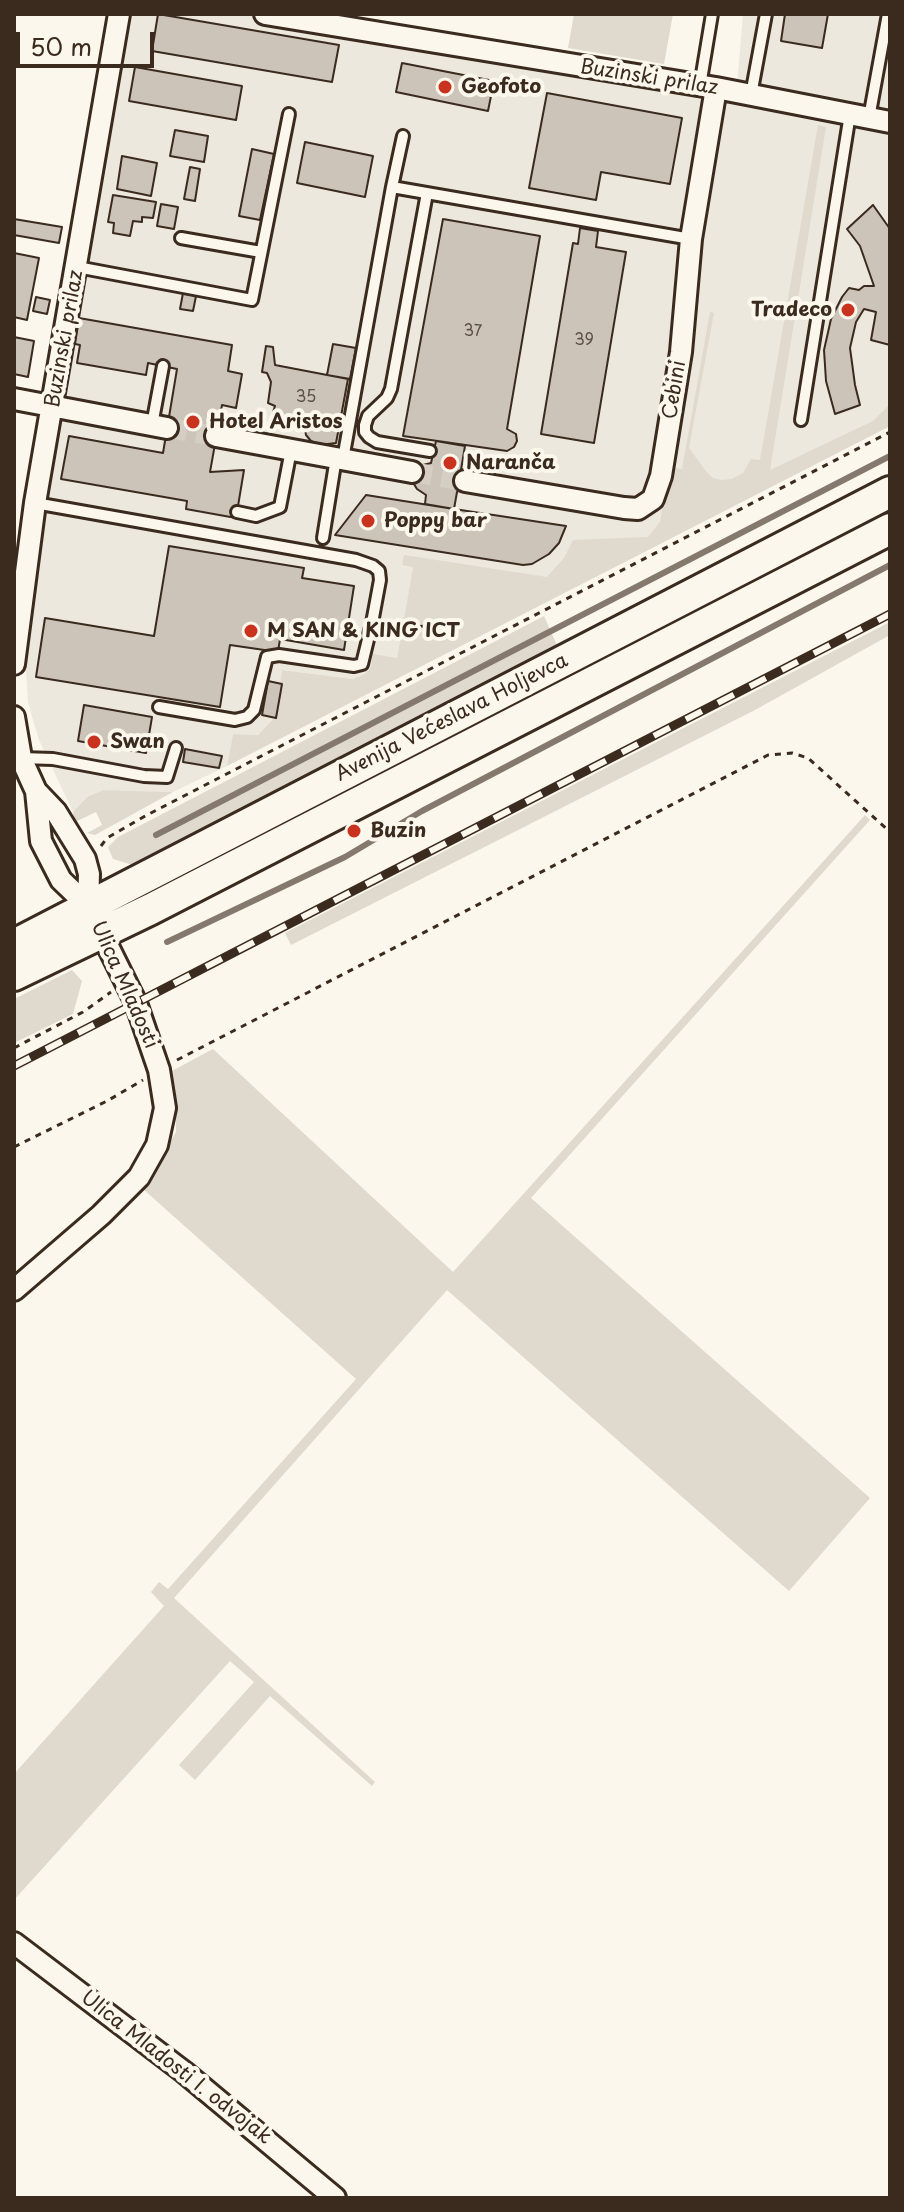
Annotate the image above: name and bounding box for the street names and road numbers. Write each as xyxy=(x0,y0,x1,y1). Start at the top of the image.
street label: Buzinski prilaz xyxy=(578,55,720,101)
street label: Buzinski prilaz xyxy=(41,268,89,410)
street label: Cebini xyxy=(659,359,691,421)
street label: Avenija Većeslava Holjevca xyxy=(332,649,572,787)
street label: Ulica Mladosti xyxy=(85,918,163,1052)
street label: Ulica Mladosti I. odvojak xyxy=(76,1986,276,2150)

